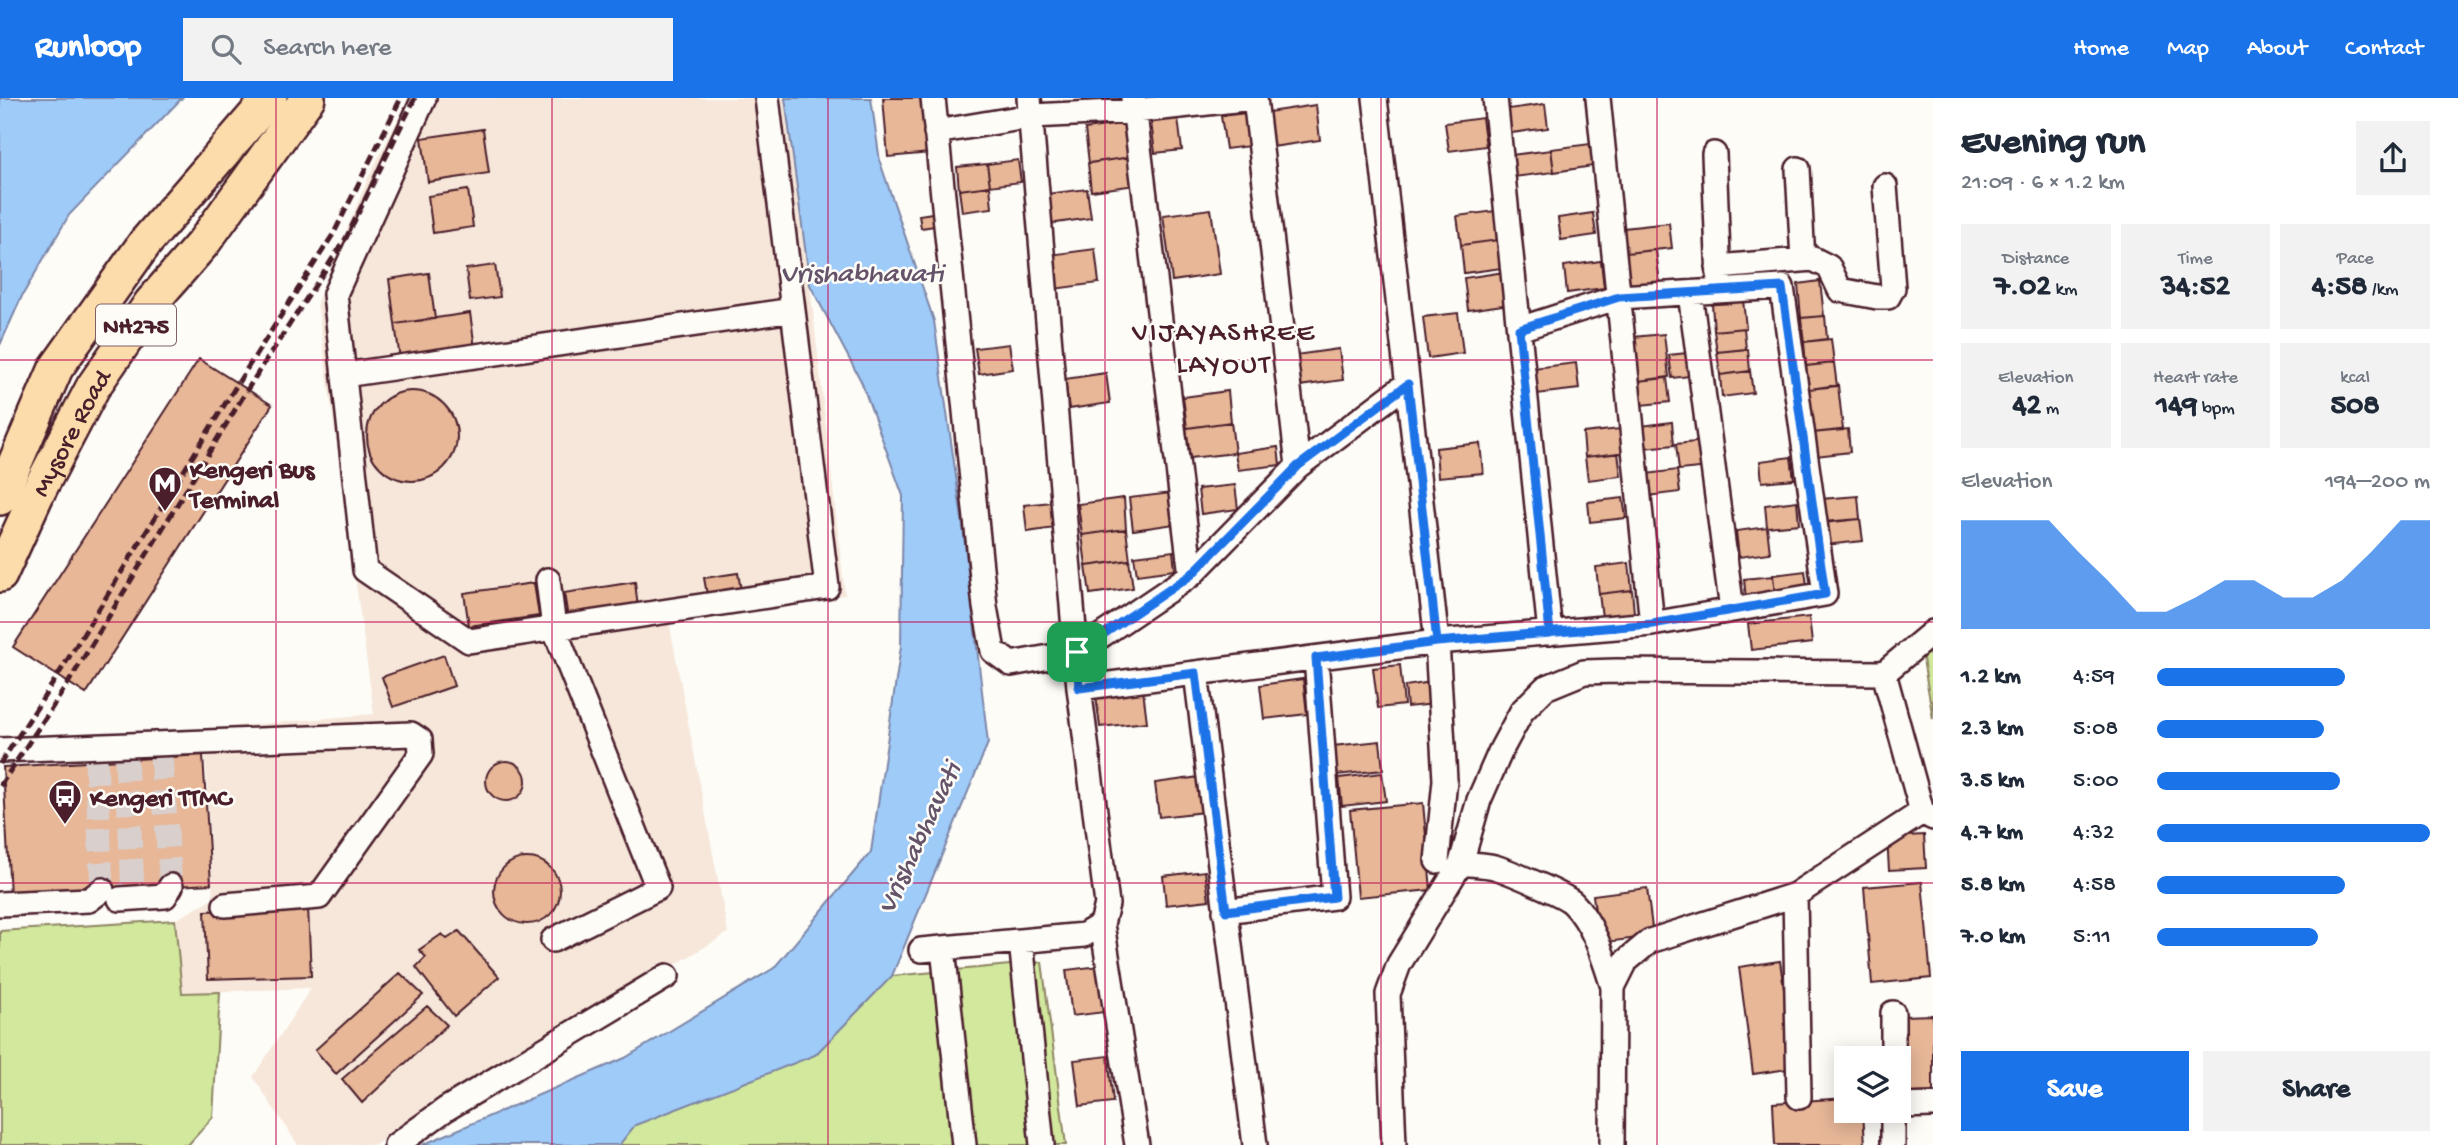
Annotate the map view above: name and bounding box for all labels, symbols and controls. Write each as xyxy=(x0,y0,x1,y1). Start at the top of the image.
search box xyxy=(183,18,673,81)
text: Runloop xyxy=(35,30,141,68)
icon: search xyxy=(207,30,245,68)
text: Search here xyxy=(263,34,391,65)
text: Home xyxy=(2073,35,2129,64)
text: Map xyxy=(2167,35,2209,64)
text: About xyxy=(2247,35,2307,64)
text: Contact xyxy=(2345,35,2423,64)
button: share xyxy=(2356,121,2430,195)
text: Evening run xyxy=(1961,122,2145,166)
text: 21:09 · 6 × 1.2 km xyxy=(1961,170,2125,197)
text: Distance xyxy=(2002,248,2069,271)
text: Time xyxy=(2178,248,2213,271)
text: Pace xyxy=(2337,248,2374,271)
water label: Vrishabhavati xyxy=(780,259,947,292)
text: 7.02 xyxy=(1994,271,2051,306)
text: 34:52 xyxy=(2161,271,2230,306)
text: 4:58 xyxy=(2312,271,2368,306)
text: km xyxy=(2051,279,2077,302)
text: /km xyxy=(2368,279,2399,302)
road number: NH275 xyxy=(96,305,176,346)
district label: VIJAYASHREE LAYOUT xyxy=(1131,318,1316,383)
street label: Mysore Road xyxy=(27,364,121,503)
text: Elevation xyxy=(1998,367,2074,390)
text: Heart rate xyxy=(2153,367,2238,390)
text: kcal xyxy=(2340,367,2370,390)
text: 42 xyxy=(2012,390,2041,425)
text: 149 xyxy=(2156,390,2197,425)
text: 508 xyxy=(2331,390,2380,425)
text: m xyxy=(2041,398,2059,421)
text: bpm xyxy=(2197,398,2235,421)
place label: Kengeri Bus Terminal xyxy=(188,457,316,518)
metro station icon: Kengeri Bus Terminal xyxy=(146,464,184,513)
text: Elevation xyxy=(1961,469,2052,496)
text: 194–200 m xyxy=(2325,469,2430,496)
pin xyxy=(1047,622,1107,682)
icon: arrive xyxy=(1058,633,1096,671)
text: 1.2 km xyxy=(1961,664,2021,691)
text: 4:59 xyxy=(2073,664,2115,691)
text: 2.3 km xyxy=(1961,716,2023,743)
text: 5:08 xyxy=(2073,716,2118,743)
water label: Vrishabhavati xyxy=(872,755,972,920)
text: 3.5 km xyxy=(1961,768,2024,795)
text: 5:00 xyxy=(2073,768,2118,795)
bus stop icon: Kengeri TTMC xyxy=(46,777,84,826)
place label: Kengeri TTMC xyxy=(89,785,234,816)
text: 4.7 km xyxy=(1961,820,2023,847)
text: 4:32 xyxy=(2073,820,2114,847)
text: 5.8 km xyxy=(1961,872,2025,899)
text: 4:58 xyxy=(2073,872,2116,899)
text: 7.0 km xyxy=(1961,924,2025,951)
text: 5:11 xyxy=(2073,924,2111,951)
map controls xyxy=(1834,1046,1911,1123)
button: layers xyxy=(1834,1046,1911,1123)
button: Save xyxy=(1961,1051,2189,1131)
button: Share xyxy=(2203,1051,2430,1131)

